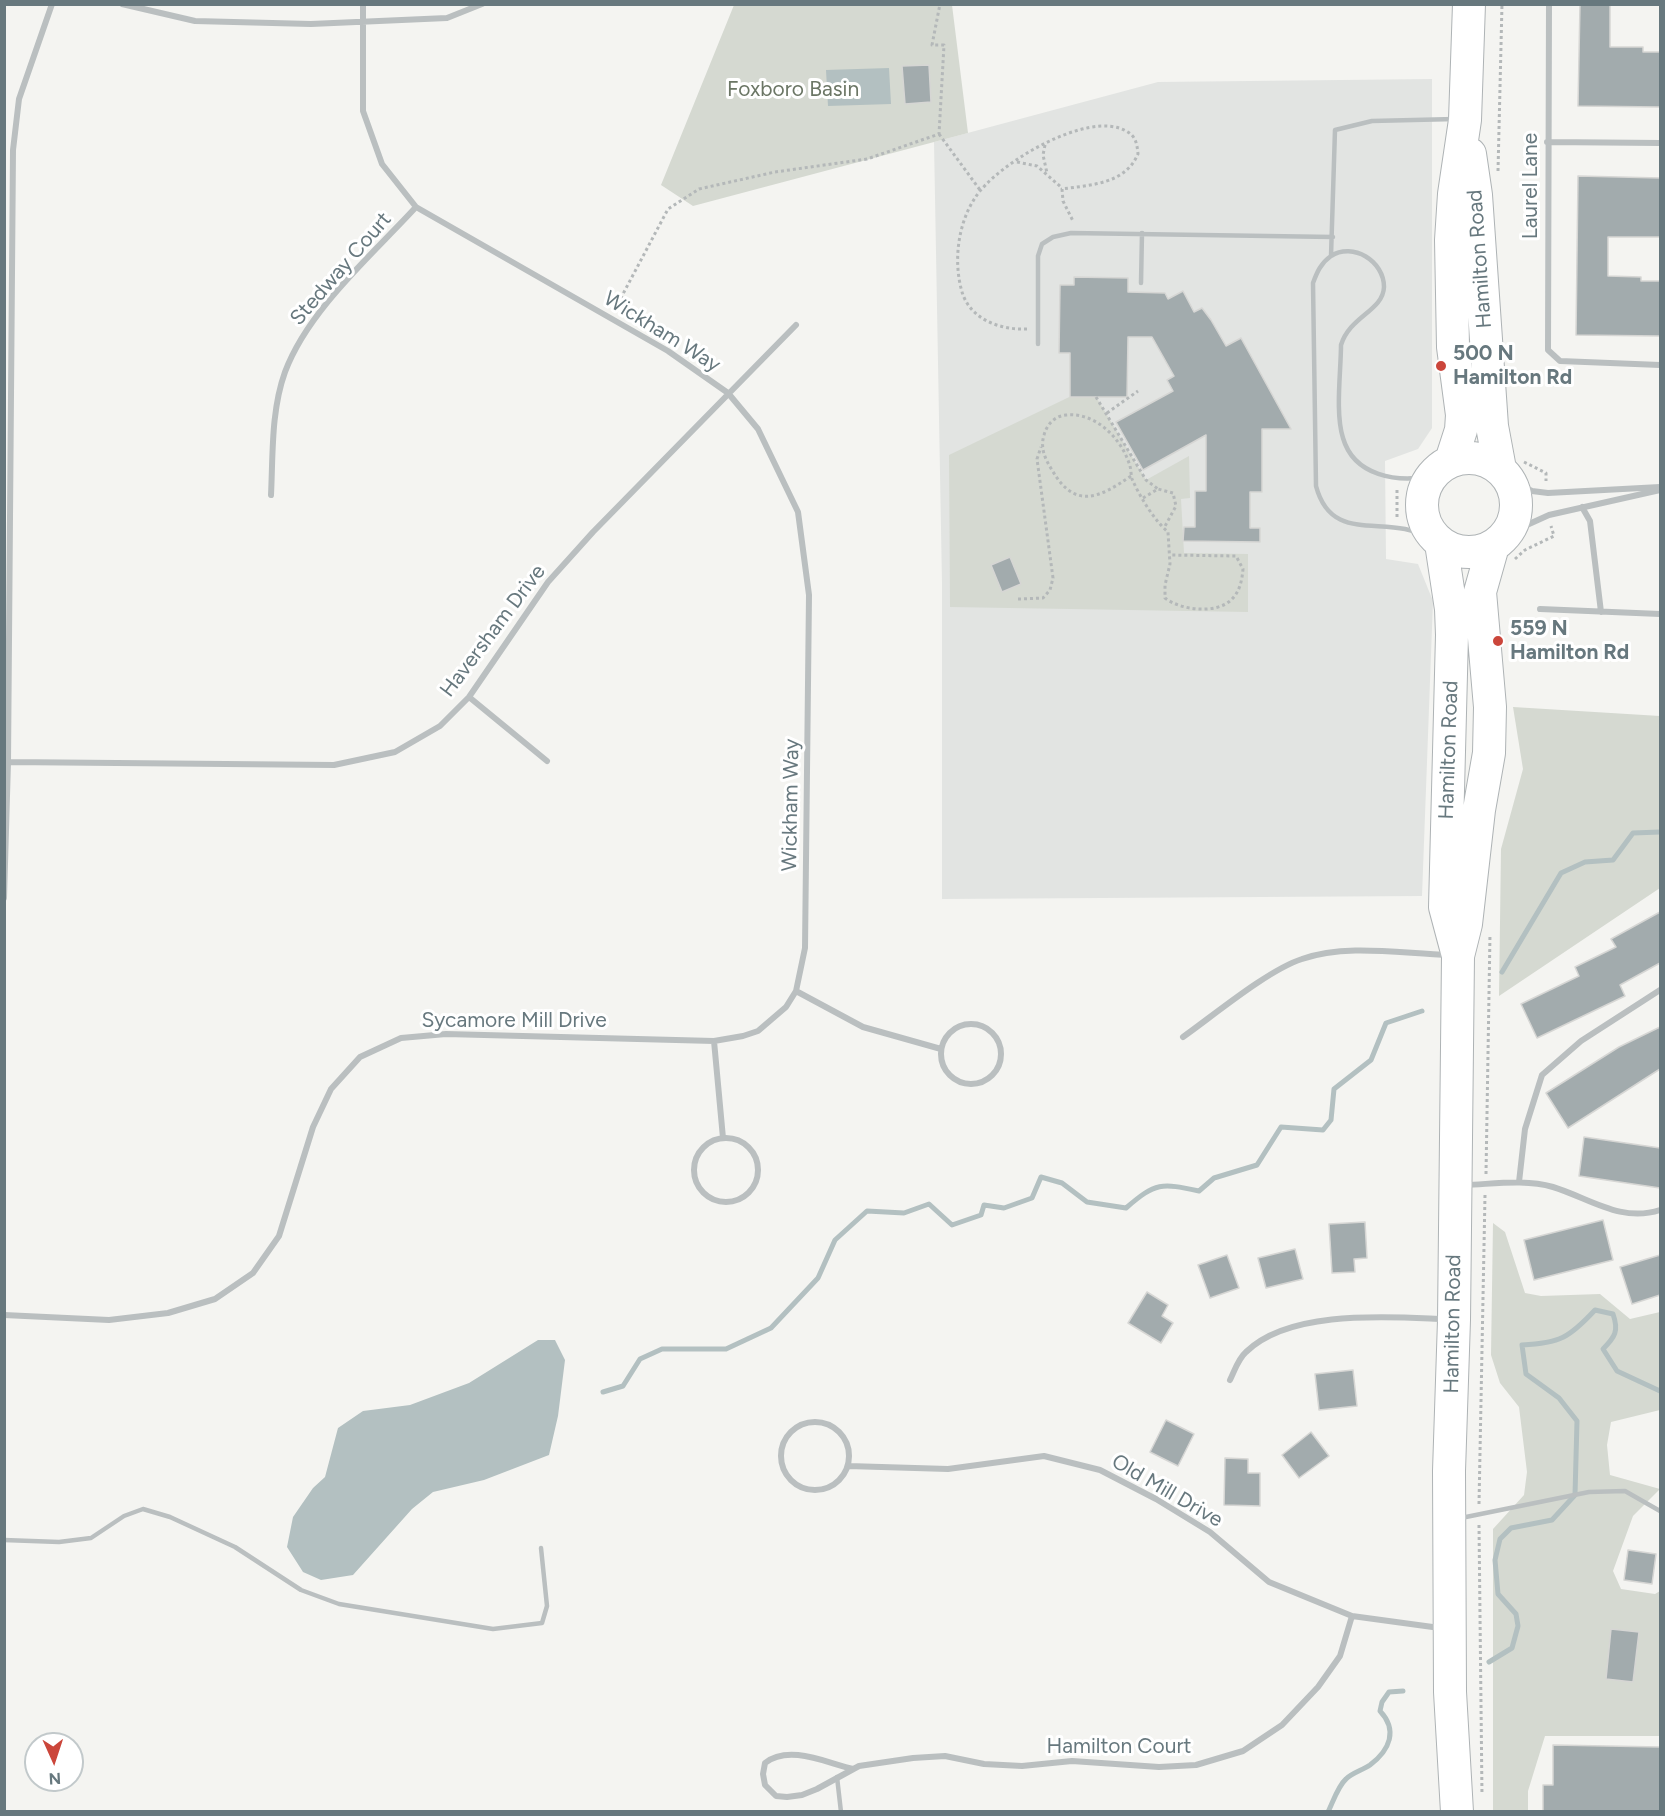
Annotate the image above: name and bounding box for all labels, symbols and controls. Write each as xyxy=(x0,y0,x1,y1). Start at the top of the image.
park label: Foxboro Basin xyxy=(727,77,859,103)
street label: Laurel Lane xyxy=(1518,133,1544,239)
street label: Hamilton Road xyxy=(1463,189,1497,329)
street label: Stedway Court xyxy=(285,207,397,331)
street label: Wickham Way xyxy=(599,286,725,378)
place label: 500 N Hamilton Rd xyxy=(1453,341,1572,391)
marker: 500 N Hamilton Rd xyxy=(1434,359,1448,373)
street label: Haversham Drive xyxy=(435,560,551,702)
place label: 559 N Hamilton Rd xyxy=(1510,616,1629,666)
marker: 559 N Hamilton Rd xyxy=(1491,634,1505,648)
street label: Hamilton Road xyxy=(1434,680,1464,820)
street label: Wickham Way xyxy=(777,738,805,872)
street label: Sycamore Mill Drive xyxy=(421,1008,607,1034)
street label: Hamilton Road xyxy=(1439,1254,1467,1394)
street label: Old Mill Drive xyxy=(1107,1449,1227,1533)
north arrow xyxy=(24,1732,84,1792)
street label: Hamilton Court xyxy=(1047,1734,1191,1760)
text: N xyxy=(48,1769,62,1788)

